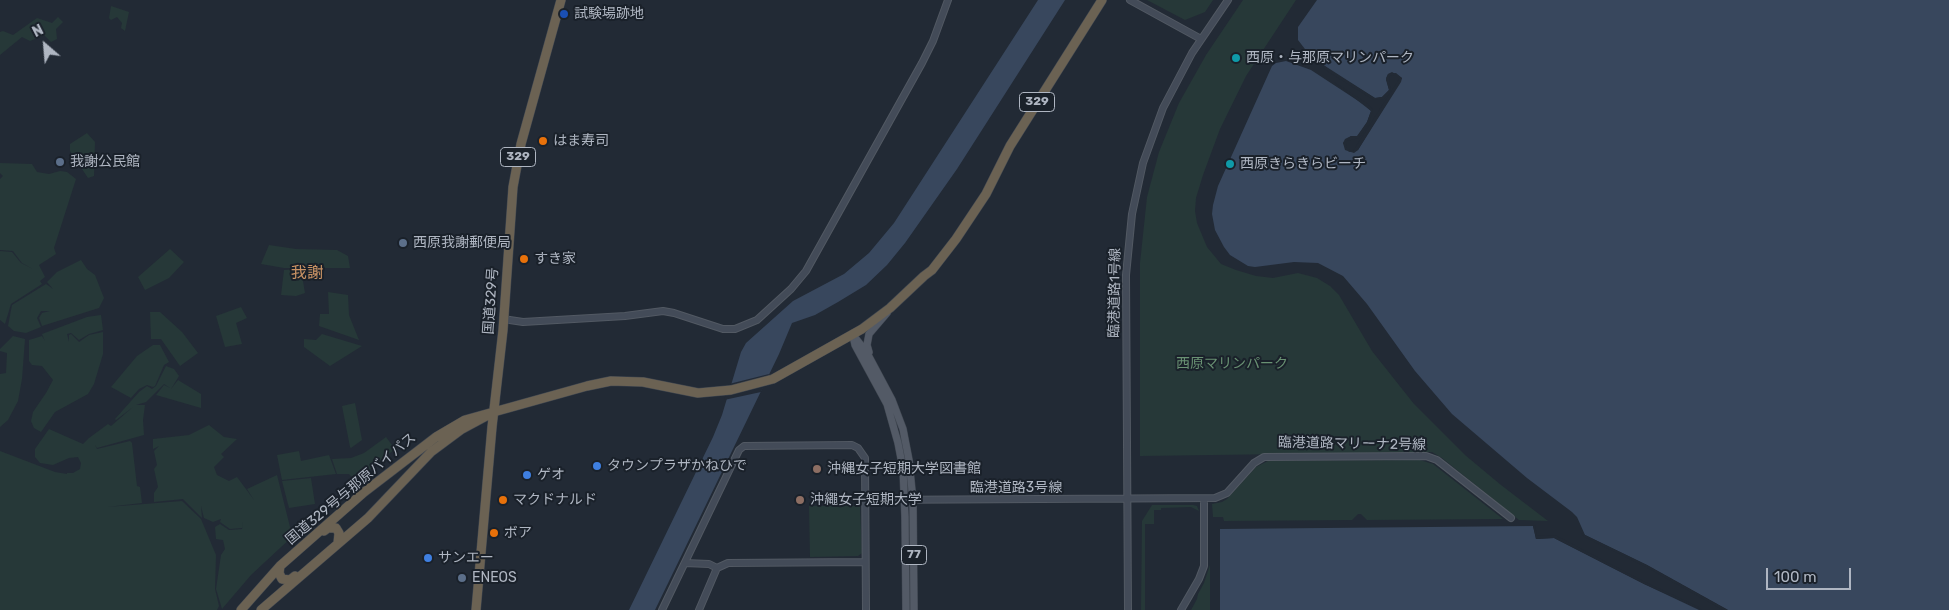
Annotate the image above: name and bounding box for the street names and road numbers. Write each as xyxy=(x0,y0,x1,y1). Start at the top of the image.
road number: 329 xyxy=(1020,92,1054,111)
road number: 329 xyxy=(500,148,536,166)
street label: 臨港道路1号線 xyxy=(1106,248,1124,338)
street label: 国道329号 xyxy=(480,267,502,335)
street label: 国道329号与那原バイパス xyxy=(282,430,420,548)
street label: 臨港道路マリーナ2号線 xyxy=(1278,434,1426,454)
street label: 臨港道路3号線 xyxy=(970,480,1062,496)
road number: 77 xyxy=(902,546,926,564)

